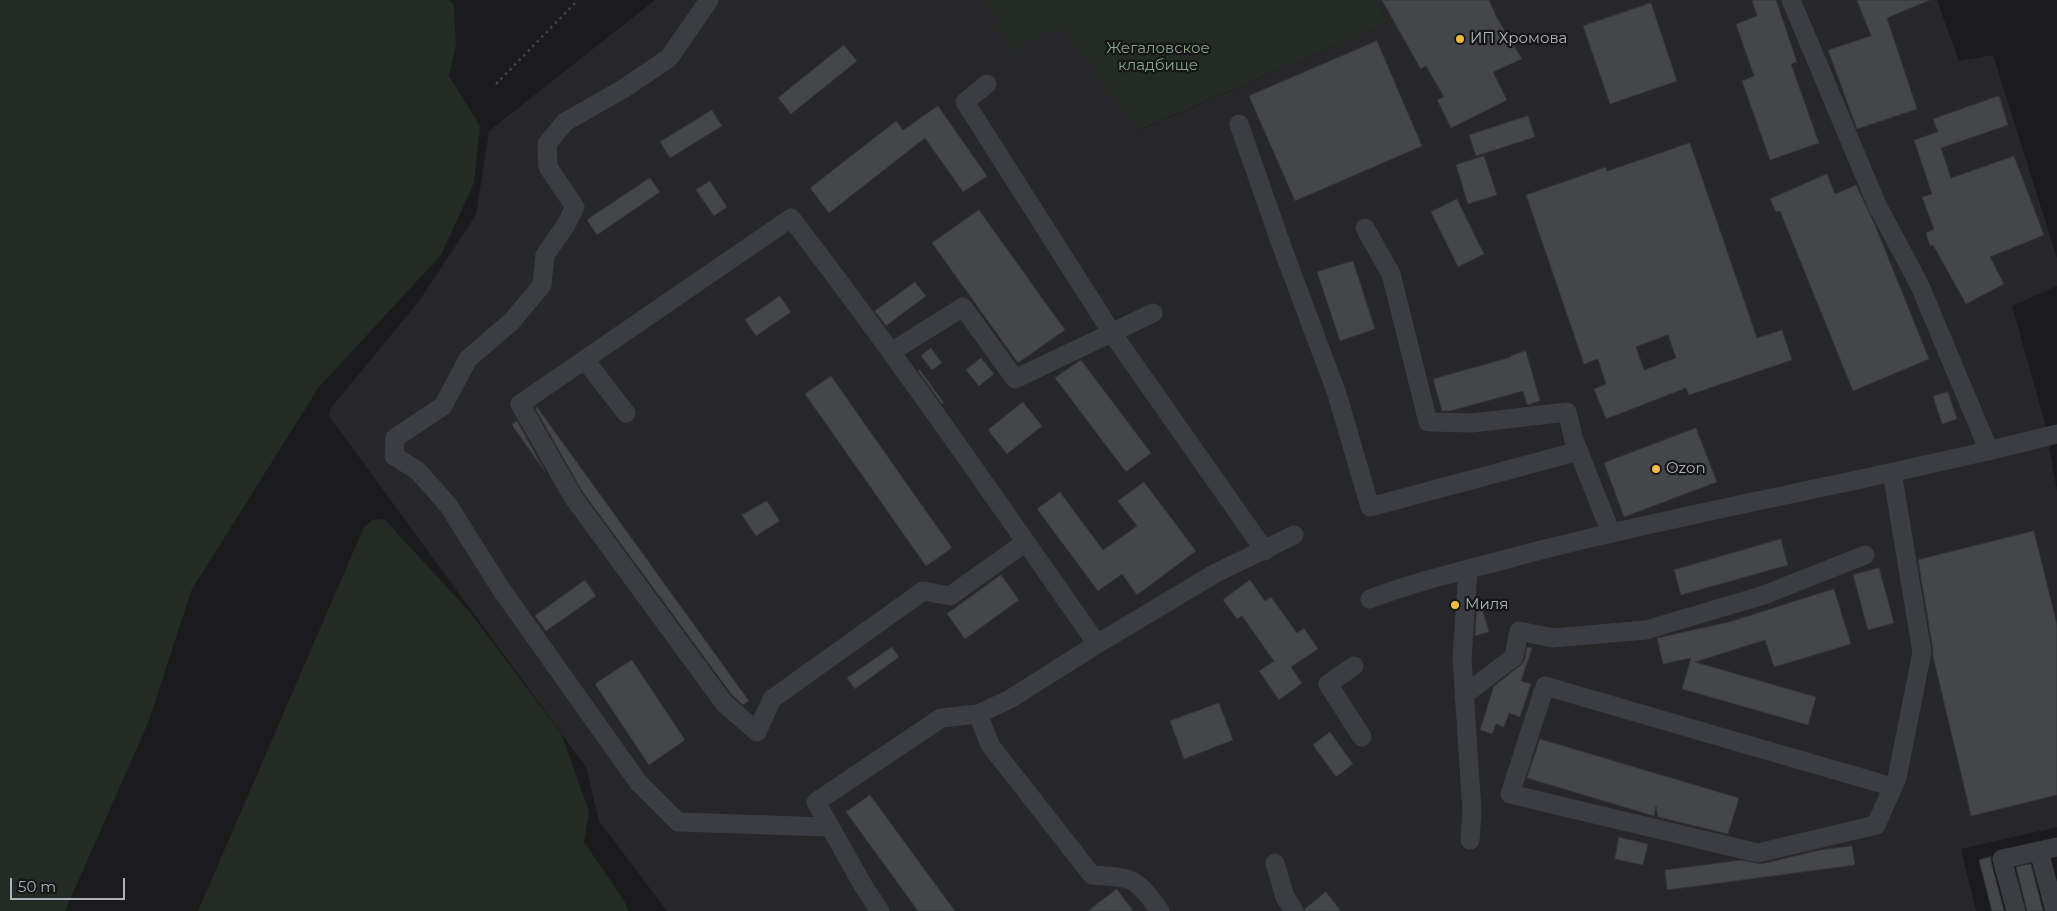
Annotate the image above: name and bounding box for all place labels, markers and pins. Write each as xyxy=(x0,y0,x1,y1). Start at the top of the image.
place label: ИП Хромова xyxy=(1470,30,1567,48)
marker: ИП Хромова xyxy=(1454,33,1466,45)
place label: Ozon xyxy=(1666,460,1706,478)
marker: Ozon xyxy=(1650,463,1662,475)
place label: Миля xyxy=(1465,596,1508,614)
marker: Миля xyxy=(1449,599,1461,611)

